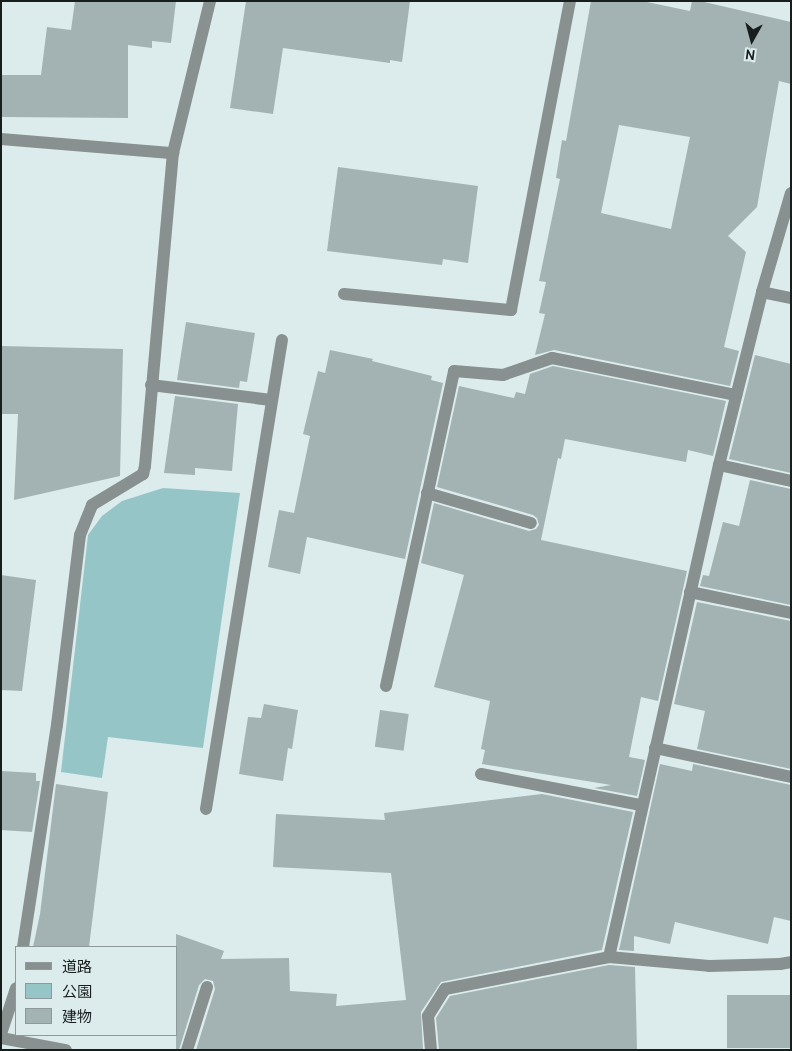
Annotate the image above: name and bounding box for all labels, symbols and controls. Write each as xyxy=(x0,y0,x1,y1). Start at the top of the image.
north arrow xyxy=(727,15,777,65)
text: N xyxy=(744,45,756,64)
legend xyxy=(15,946,178,1036)
text: 道路 xyxy=(62,958,92,976)
text: 公園 xyxy=(62,983,92,1001)
text: 建物 xyxy=(62,1008,92,1026)

